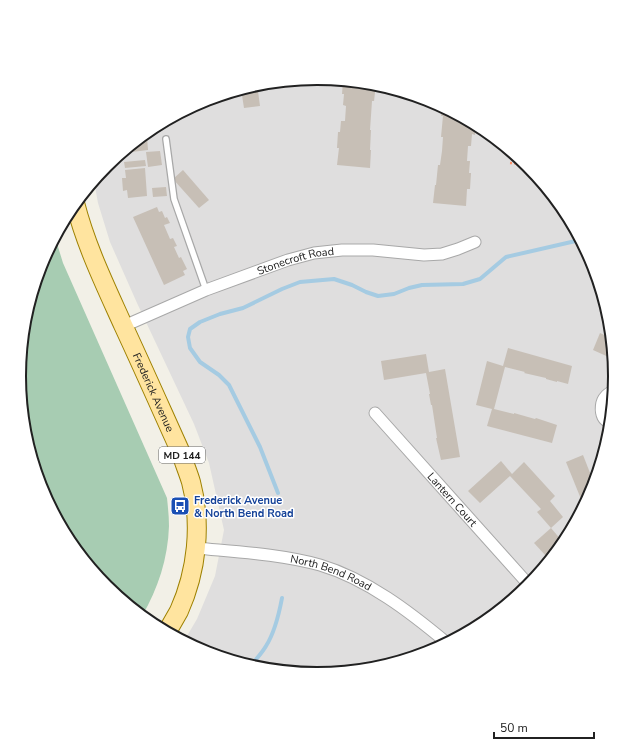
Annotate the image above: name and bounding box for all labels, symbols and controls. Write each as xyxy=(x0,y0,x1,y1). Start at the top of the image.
street label: Stonecroft Road xyxy=(255,244,335,279)
street label: Frederick Avenue xyxy=(129,350,178,435)
road number: MD 144 xyxy=(159,447,205,463)
street label: Lantern Court xyxy=(424,469,480,530)
place label: Frederick Avenue & North Bend Road xyxy=(194,493,294,521)
bus stop icon: Frederick Avenue & North Bend Road xyxy=(169,495,191,517)
street label: North Bend Road xyxy=(289,552,374,594)
scale bar xyxy=(494,714,594,740)
text: 50 m xyxy=(500,720,528,736)

